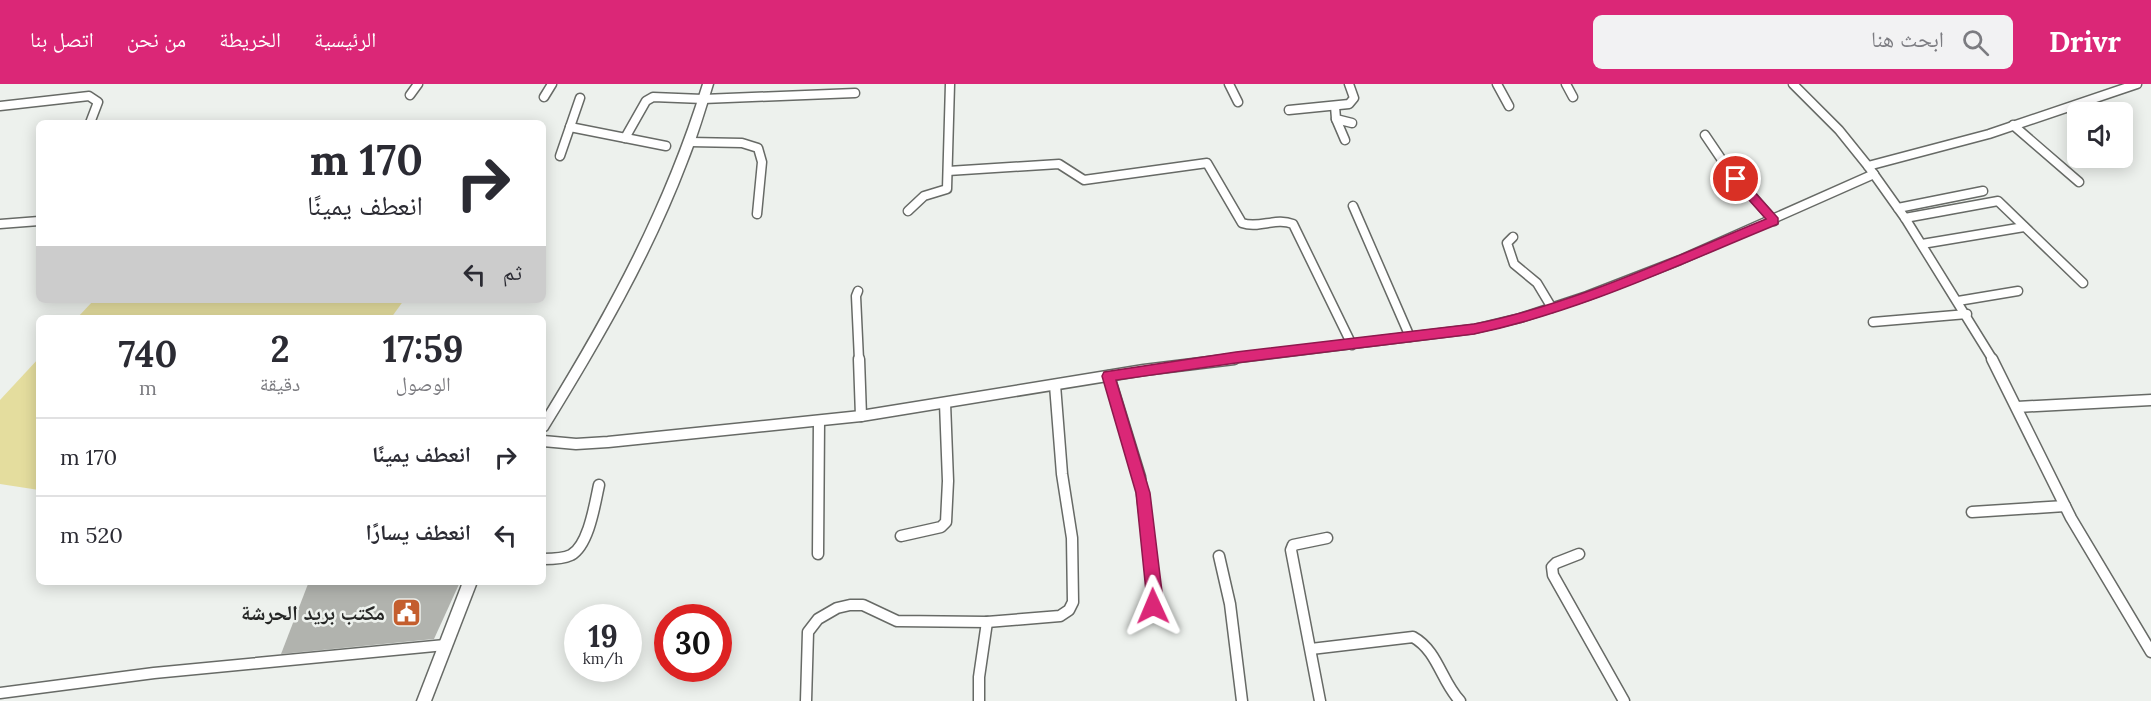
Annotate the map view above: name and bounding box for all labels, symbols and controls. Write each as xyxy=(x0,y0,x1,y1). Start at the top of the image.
search box xyxy=(1593,15,2013,69)
text: Drivr xyxy=(2049,24,2121,60)
text: ابحث هنا xyxy=(1871,25,1944,53)
text: اتصل بنا xyxy=(30,26,94,53)
text: من نحن xyxy=(127,26,186,53)
text: الخريطة xyxy=(219,26,281,53)
text: الرئيسية xyxy=(314,26,376,53)
icon: search xyxy=(1959,26,1992,59)
map controls xyxy=(2067,102,2133,168)
button: sound xyxy=(2067,102,2133,168)
text: 170 m xyxy=(310,133,423,187)
icon: right xyxy=(444,144,522,222)
pin xyxy=(1710,153,1761,204)
icon: arrive xyxy=(1719,162,1752,195)
text: انعطف يمينًا xyxy=(307,188,423,222)
icon: left xyxy=(458,258,491,291)
text: ثم xyxy=(503,258,522,286)
text: 2 xyxy=(270,326,290,372)
text: 17:59 xyxy=(383,326,464,372)
text: 740 xyxy=(118,331,177,377)
text: دقيقة xyxy=(260,371,300,396)
text: الوصول xyxy=(396,371,451,396)
text: m xyxy=(139,375,157,400)
text: انعطف يمينًا xyxy=(372,440,471,468)
icon: right xyxy=(489,441,522,474)
text: 170 m xyxy=(60,443,117,471)
text: انعطف يسارًا xyxy=(365,518,471,546)
icon: left xyxy=(489,519,522,552)
text: 520 m xyxy=(60,521,123,549)
position arrow xyxy=(1121,574,1185,638)
public building icon: مكتب بريد الحرشة xyxy=(390,597,422,629)
place label: مكتب بريد الحرشة xyxy=(241,599,385,626)
speed limit sign: 30 xyxy=(654,604,732,682)
text: 19 xyxy=(588,617,618,655)
text: km/h xyxy=(583,649,623,668)

